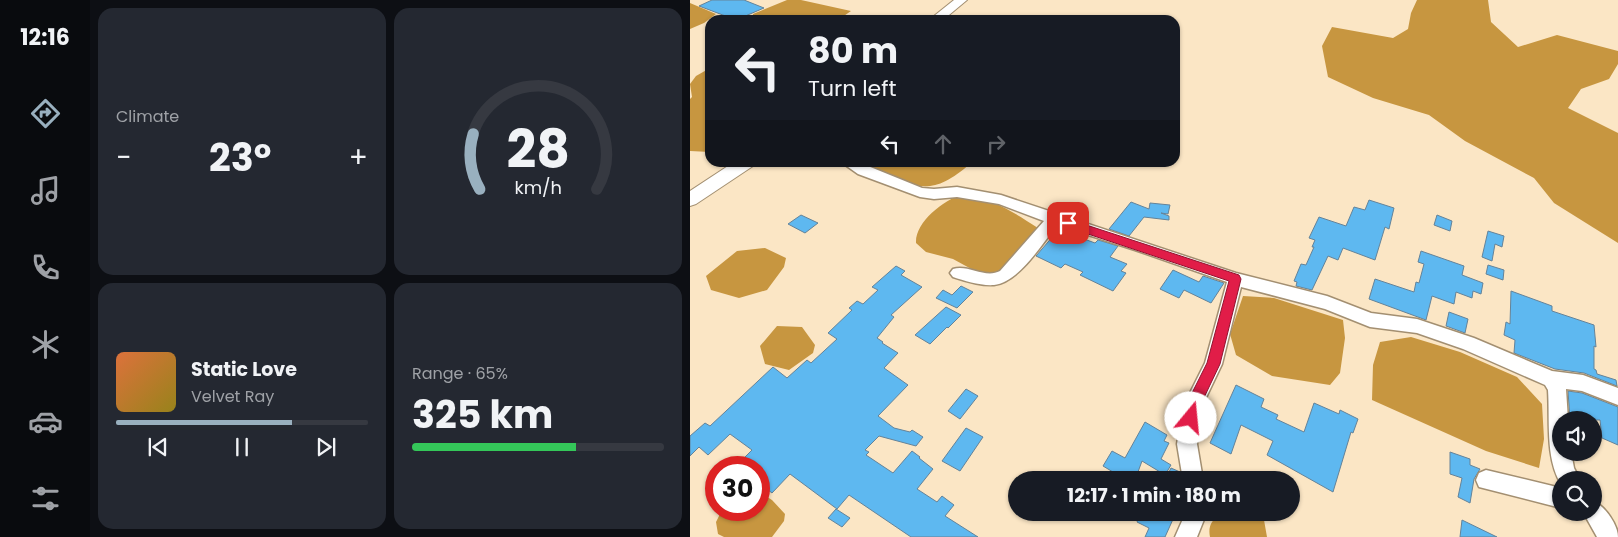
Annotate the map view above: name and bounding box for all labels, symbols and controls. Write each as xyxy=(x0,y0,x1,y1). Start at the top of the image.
text: 12:16 xyxy=(20,22,70,53)
text: 80 m xyxy=(808,26,898,75)
icon: left xyxy=(725,35,790,100)
text: Turn left xyxy=(808,73,896,104)
icon: directions xyxy=(28,96,63,131)
text: Climate xyxy=(116,105,179,128)
text: 28 xyxy=(506,113,570,186)
icon: left xyxy=(876,130,904,158)
icon: ahead xyxy=(929,130,957,158)
icon: right xyxy=(982,130,1010,158)
text: 23° xyxy=(209,131,271,184)
text: − xyxy=(116,138,131,177)
text: + xyxy=(349,138,368,177)
icon: music xyxy=(28,173,63,208)
text: km/h xyxy=(514,175,562,200)
pin xyxy=(1047,202,1089,244)
icon: arrive xyxy=(1054,209,1082,237)
icon: phone xyxy=(28,250,63,285)
icon: climate xyxy=(28,327,63,362)
text: Static Love xyxy=(191,356,297,383)
text: Range · 65% xyxy=(412,362,508,385)
text: Velvet Ray xyxy=(191,385,274,408)
text: 325 km xyxy=(412,388,553,441)
position arrow xyxy=(1164,391,1216,443)
icon: car xyxy=(28,404,63,439)
map controls xyxy=(1552,411,1602,521)
button: sound xyxy=(1552,411,1602,461)
icon: previous xyxy=(144,433,172,461)
icon: pause xyxy=(228,433,256,461)
icon: next xyxy=(312,433,340,461)
speed limit sign: 30 xyxy=(705,456,770,521)
button: search xyxy=(1552,471,1602,521)
icon: filters xyxy=(28,481,63,516)
text: 12:17 · 1 min · 180 m xyxy=(1067,482,1241,509)

